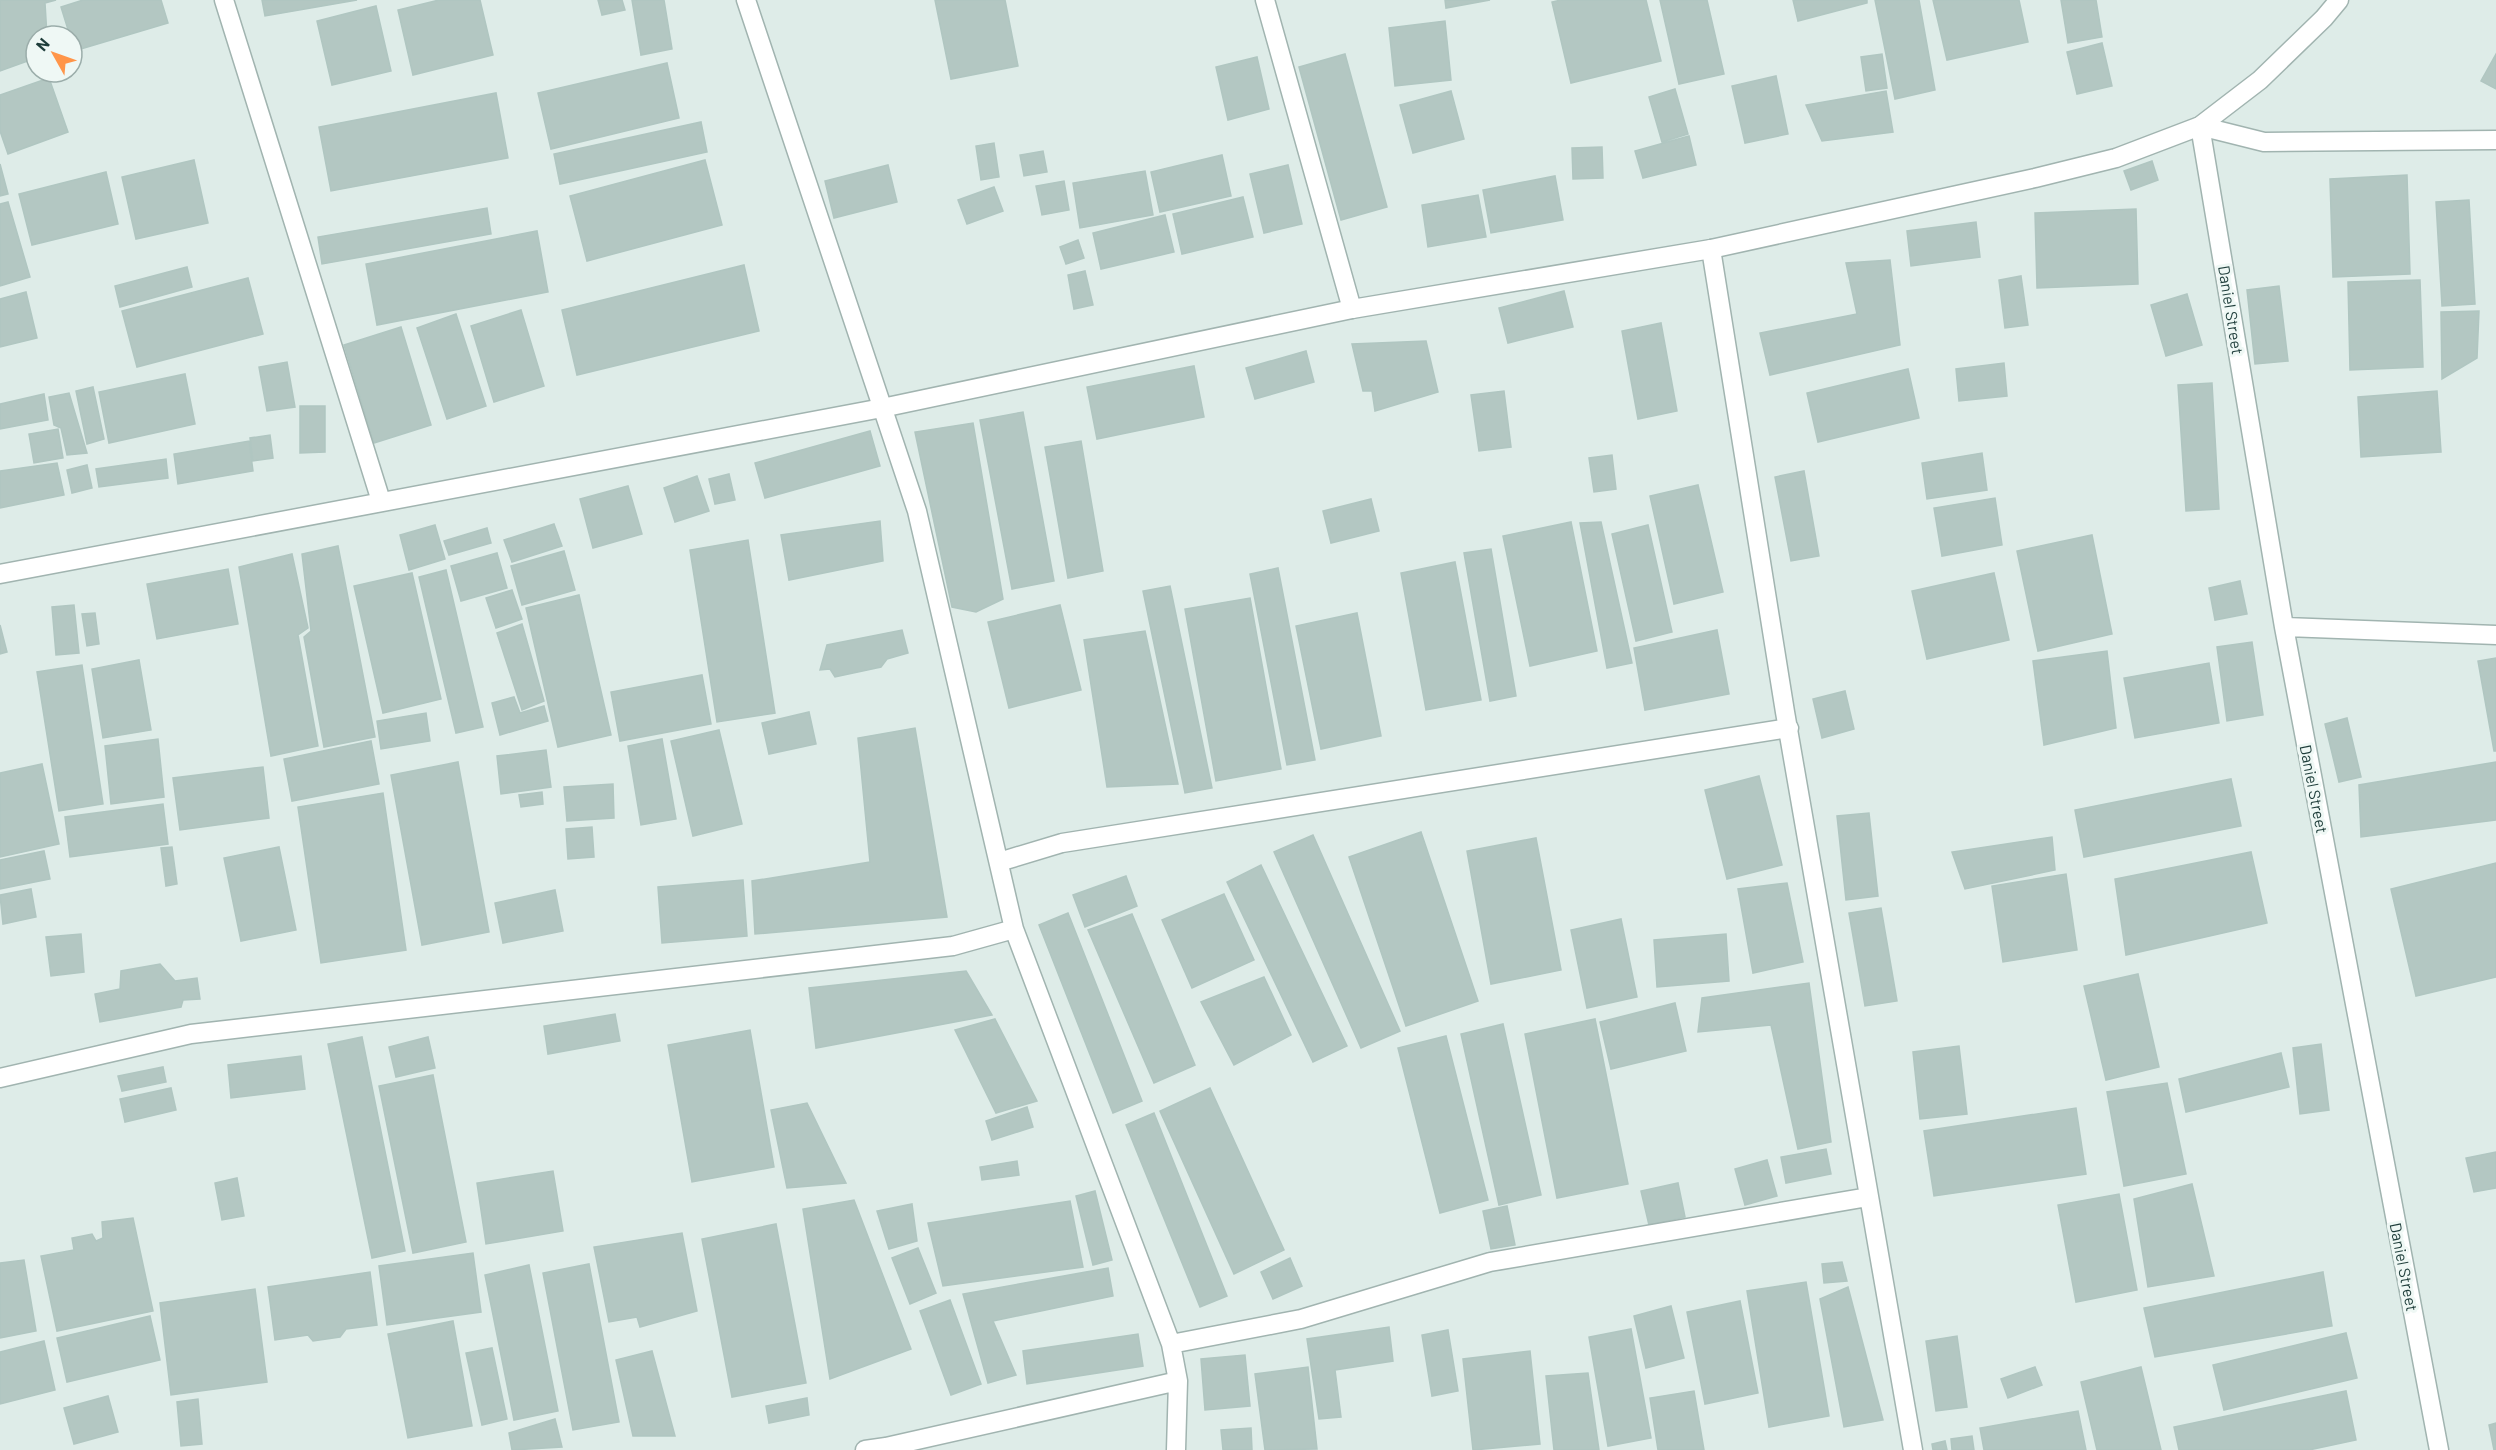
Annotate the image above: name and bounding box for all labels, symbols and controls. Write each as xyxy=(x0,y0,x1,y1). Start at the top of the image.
north arrow xyxy=(24,24,84,84)
text: N xyxy=(31,34,53,54)
street label: Daniel Street xyxy=(2215,264,2248,356)
street label: Daniel Street xyxy=(2297,743,2332,835)
street label: Daniel Street xyxy=(2387,1221,2422,1313)

